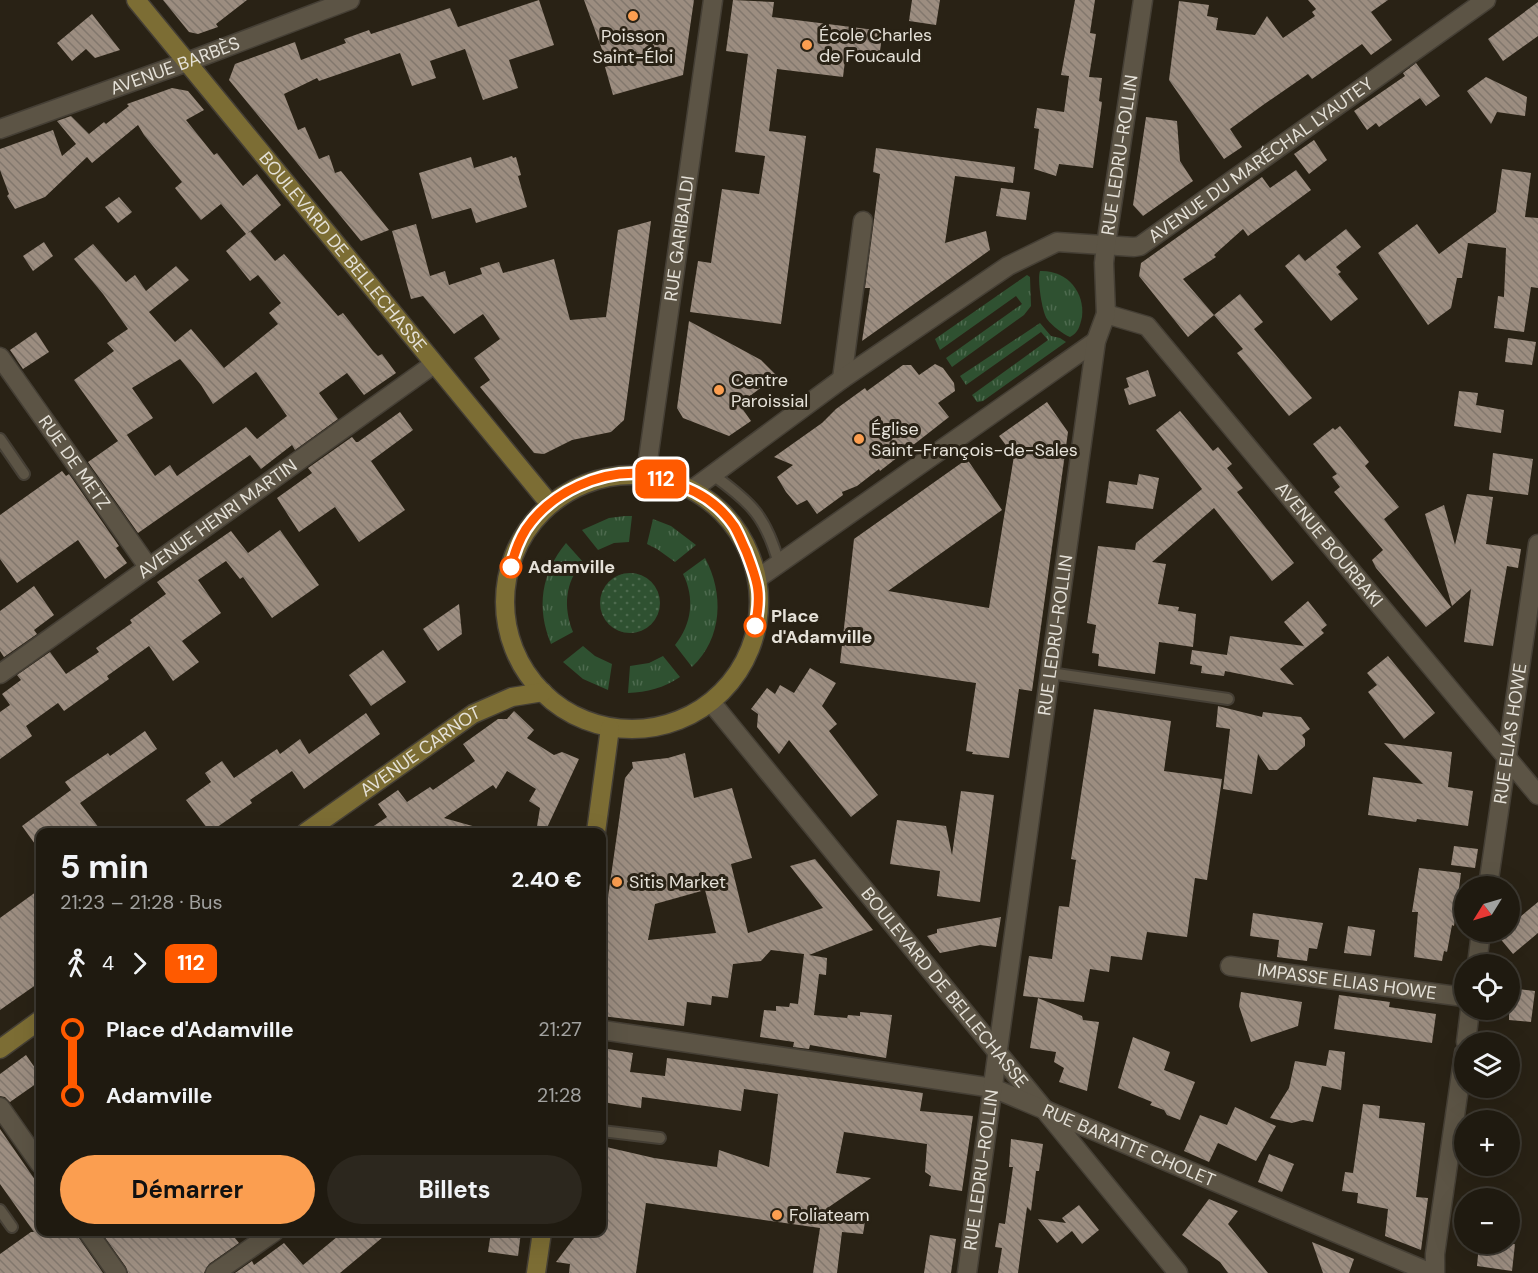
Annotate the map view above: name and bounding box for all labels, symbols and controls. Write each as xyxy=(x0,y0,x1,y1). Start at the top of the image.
marker: Poisson Saint-Éloi xyxy=(626,9,640,23)
place label: École Charles de Foucauld xyxy=(819,23,932,68)
place label: Poisson Saint-Éloi xyxy=(593,24,673,69)
street label: AVENUE BARBÈS xyxy=(107,31,243,101)
marker: École Charles de Foucauld xyxy=(800,38,814,52)
street label: AVENUE DU MARÉCHAL LYAUTEY xyxy=(1143,72,1379,248)
street label: RUE LEDRU-ROLLIN xyxy=(1096,73,1144,237)
street label: BOULEVARD DE BELLECHASSE xyxy=(254,147,432,357)
street label: RUE GARIBALDI xyxy=(659,174,700,303)
place label: Centre Paroissial xyxy=(731,368,808,413)
marker: Centre Paroissial xyxy=(712,383,726,397)
street label: RUE DE METZ xyxy=(33,411,116,514)
place label: Église Saint-François-de-Sales xyxy=(871,417,1078,462)
marker: Église Saint-François-de-Sales xyxy=(852,432,866,446)
street label: AVENUE HENRI MARTIN xyxy=(133,454,302,584)
line badge: 112 xyxy=(626,460,696,498)
text: 112 xyxy=(647,465,675,493)
street label: AVENUE BOURBAKI xyxy=(1270,477,1388,612)
street label: RUE LEDRU-ROLLIN xyxy=(1032,553,1078,717)
place label: Adamville xyxy=(528,555,615,579)
marker: Adamville xyxy=(500,556,522,578)
place label: Place d'Adamville xyxy=(771,604,872,649)
marker: Place d'Adamville xyxy=(744,615,766,637)
street label: RUE ELIAS HOWE xyxy=(1488,662,1532,806)
street label: AVENUE CARNOT xyxy=(355,700,484,802)
text: 5 min xyxy=(60,845,149,888)
text: 2.40 € xyxy=(511,865,582,894)
place label: Sitis Market xyxy=(629,870,726,894)
marker: Sitis Market xyxy=(610,875,624,889)
north arrow xyxy=(1454,876,1520,942)
map controls xyxy=(1454,876,1520,1254)
street label: BOULEVARD DE BELLECHASSE xyxy=(855,882,1034,1093)
text: 21:23 – 21:28 · Bus xyxy=(60,889,222,915)
icon: walk xyxy=(60,947,93,980)
icon: forward xyxy=(123,947,156,980)
text: 112 xyxy=(177,949,205,977)
text: 4 xyxy=(102,950,114,976)
button: locate xyxy=(1454,954,1520,1020)
street label: IMPASSE ELIAS HOWE xyxy=(1256,958,1438,1005)
text: Place d'Adamville xyxy=(106,1015,294,1044)
text: 21:27 xyxy=(538,1016,582,1042)
button: layers xyxy=(1454,1032,1520,1098)
text: Adamville xyxy=(106,1081,212,1110)
text: 21:28 xyxy=(537,1082,582,1108)
street label: RUE LEDRU-ROLLIN xyxy=(958,1088,1004,1252)
street label: RUE BARATTE CHOLET xyxy=(1039,1098,1219,1193)
button: + xyxy=(1454,1110,1520,1176)
button: Démarrer xyxy=(60,1155,315,1224)
button: Billets xyxy=(327,1155,582,1224)
button: − xyxy=(1454,1188,1520,1254)
place label: Foliateam xyxy=(789,1203,870,1227)
marker: Foliateam xyxy=(770,1208,784,1222)

